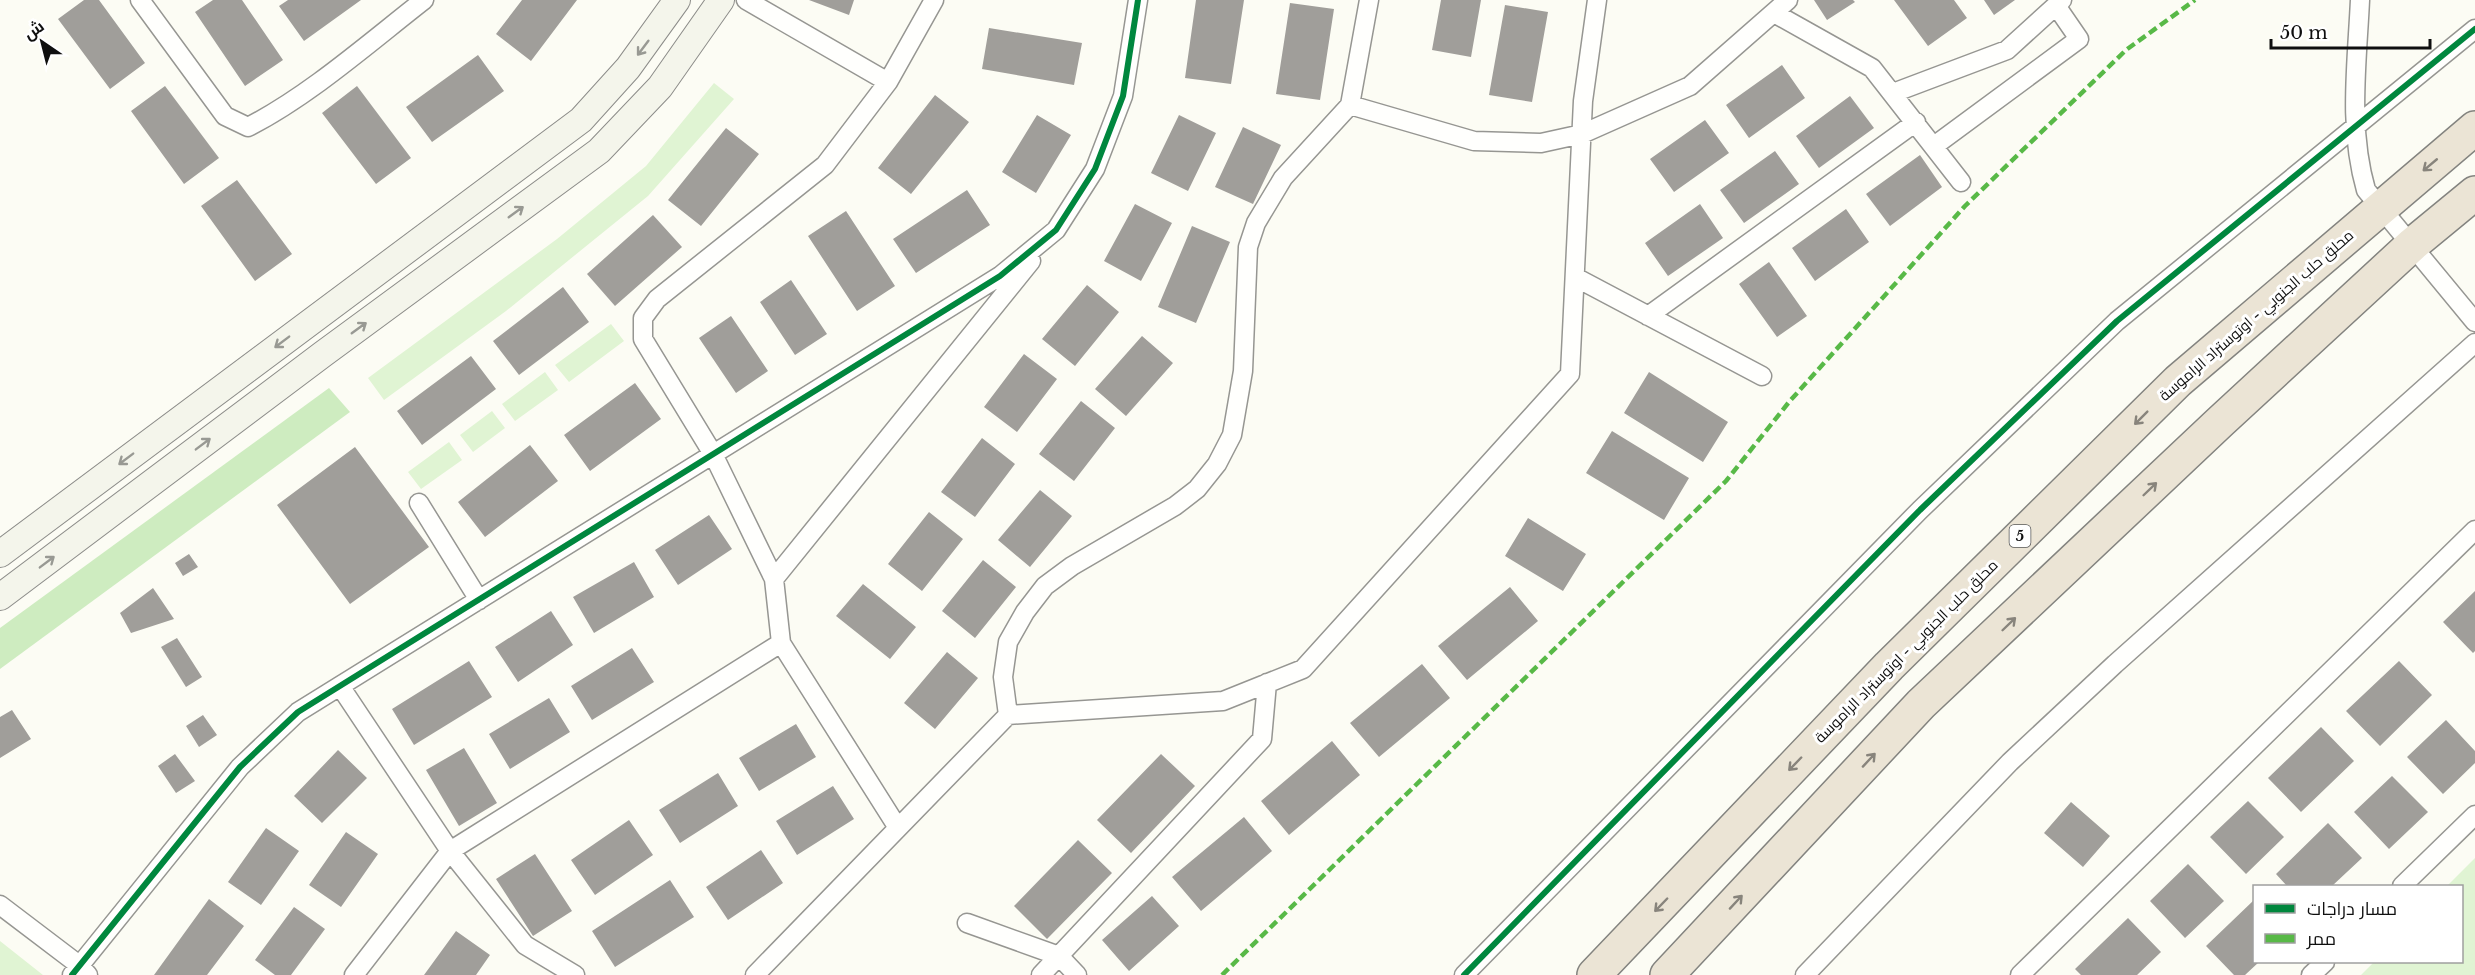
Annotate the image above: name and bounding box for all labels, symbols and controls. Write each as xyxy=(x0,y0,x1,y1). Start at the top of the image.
north arrow xyxy=(12,12,72,72)
scale bar xyxy=(2271,12,2430,50)
text: ش xyxy=(19,16,48,44)
text: 50 m xyxy=(2280,22,2328,44)
one-way arrow xyxy=(637,39,650,55)
one-way arrow xyxy=(2423,158,2438,172)
one-way arrow xyxy=(508,206,524,219)
street label: محلق حلب الجنوبي - اوتوستراد الراموسة xyxy=(2155,225,2359,407)
one-way arrow xyxy=(350,322,366,334)
one-way arrow xyxy=(274,336,290,349)
one-way arrow xyxy=(2133,410,2148,425)
one-way arrow xyxy=(194,438,210,451)
one-way arrow xyxy=(119,453,135,466)
one-way arrow xyxy=(2142,482,2157,496)
road number: 5 xyxy=(2010,525,2030,547)
one-way arrow xyxy=(38,555,54,568)
street label: محلق حلب الجنوبي - اوتوستراد الراموسة xyxy=(1810,555,2004,749)
one-way arrow xyxy=(2001,617,2016,631)
one-way arrow xyxy=(1862,752,1876,767)
one-way arrow xyxy=(1788,756,1803,771)
legend xyxy=(2253,885,2463,963)
one-way arrow xyxy=(1728,894,1743,909)
one-way arrow xyxy=(1654,897,1668,912)
text: مسار دراجات xyxy=(2307,898,2397,920)
text: ممر xyxy=(2306,928,2336,950)

